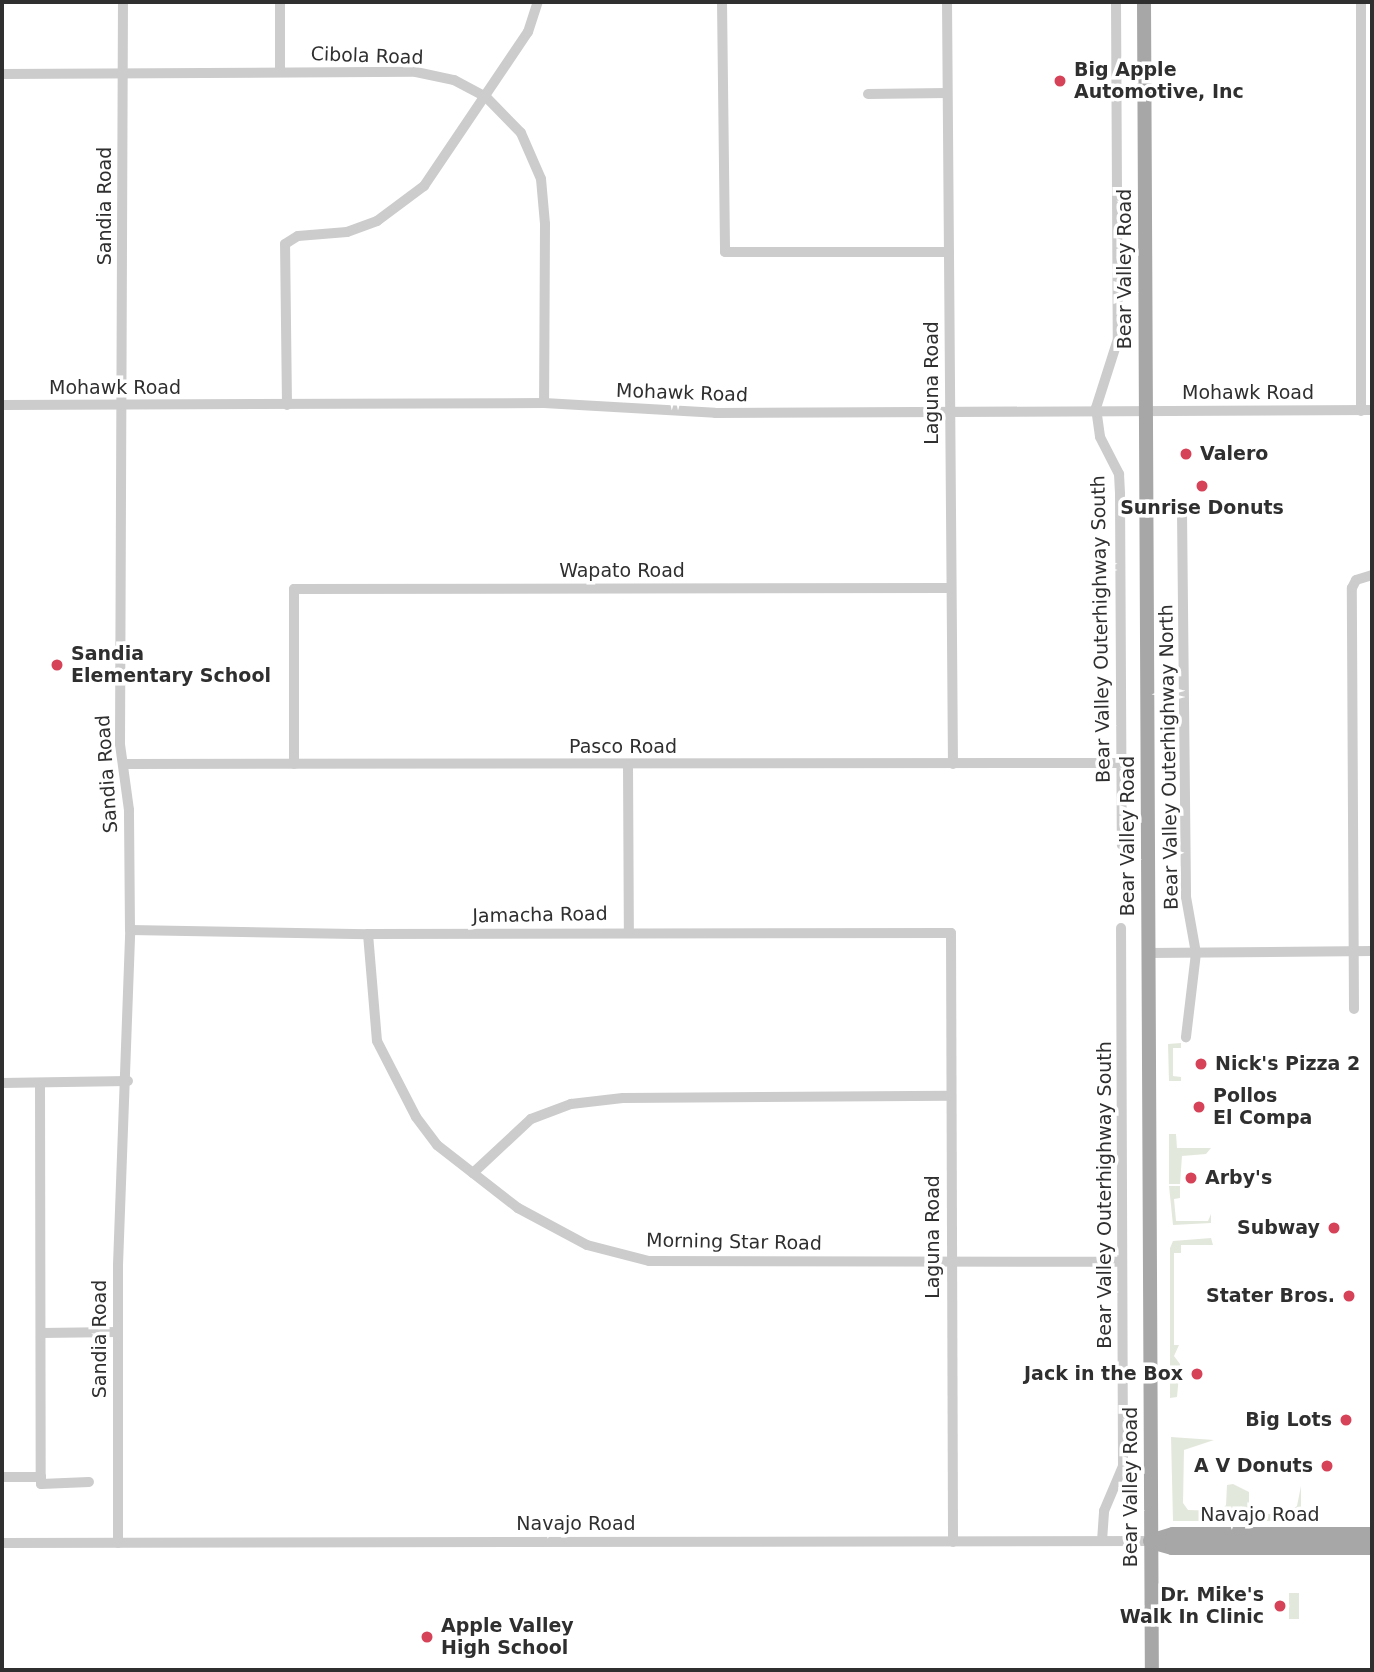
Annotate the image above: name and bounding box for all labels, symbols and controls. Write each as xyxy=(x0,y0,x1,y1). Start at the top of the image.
street label: Cibola Road xyxy=(310,43,424,69)
place label: Big Apple Automotive, Inc xyxy=(1074,59,1244,103)
marker: Big Apple Automotive, Inc xyxy=(1052,73,1068,89)
street label: Sandia Road xyxy=(94,147,116,265)
street label: Bear Valley Road xyxy=(1114,189,1136,349)
street label: Laguna Road xyxy=(921,321,943,445)
street label: Mohawk Road xyxy=(49,377,181,399)
street label: Mohawk Road xyxy=(616,379,748,407)
street label: Mohawk Road xyxy=(1182,382,1314,404)
place label: Valero xyxy=(1200,443,1268,465)
marker: Valero xyxy=(1178,446,1194,462)
street label: Bear Valley Outerhighway South xyxy=(1087,475,1115,783)
marker: Sunrise Donuts xyxy=(1194,478,1210,494)
place label: Sunrise Donuts xyxy=(1120,497,1284,519)
street label: Wapato Road xyxy=(559,560,685,582)
street label: Bear Valley Outerhighway North xyxy=(1155,604,1183,910)
place label: Sandia Elementary School xyxy=(71,643,271,687)
marker: Sandia Elementary School xyxy=(49,657,65,673)
street label: Sandia Road xyxy=(91,714,123,834)
street label: Pasco Road xyxy=(569,736,677,758)
street label: Bear Valley Road xyxy=(1117,756,1139,916)
street label: Jamacha Road xyxy=(472,902,608,928)
street label: Bear Valley Outerhighway South xyxy=(1094,1041,1116,1349)
place label: Nick's Pizza 2 xyxy=(1215,1053,1360,1075)
marker: Nick's Pizza 2 xyxy=(1193,1056,1209,1072)
place label: Pollos El Compa xyxy=(1213,1085,1312,1129)
marker: Pollos El Compa xyxy=(1191,1099,1207,1115)
place label: Arby's xyxy=(1205,1167,1272,1189)
marker: Arby's xyxy=(1183,1170,1199,1186)
street label: Laguna Road xyxy=(922,1175,944,1299)
place label: Subway xyxy=(1237,1217,1320,1239)
marker: Subway xyxy=(1326,1220,1342,1236)
street label: Morning Star Road xyxy=(646,1229,822,1255)
street label: Sandia Road xyxy=(89,1280,111,1398)
place label: Stater Bros. xyxy=(1206,1285,1335,1307)
marker: Stater Bros. xyxy=(1341,1288,1357,1304)
place label: Jack in the Box xyxy=(1024,1363,1183,1385)
marker: Jack in the Box xyxy=(1189,1366,1205,1382)
street label: Bear Valley Road xyxy=(1120,1407,1142,1567)
place label: Big Lots xyxy=(1245,1409,1332,1431)
marker: Big Lots xyxy=(1338,1412,1354,1428)
place label: A V Donuts xyxy=(1194,1455,1313,1477)
marker: A V Donuts xyxy=(1319,1458,1335,1474)
street label: Navajo Road xyxy=(1200,1504,1320,1526)
street label: Navajo Road xyxy=(516,1513,636,1535)
place label: Dr. Mike's Walk In Clinic xyxy=(1120,1584,1264,1628)
marker: Dr. Mike's Walk In Clinic xyxy=(1270,1596,1290,1616)
place label: Apple Valley High School xyxy=(441,1615,574,1659)
marker: Apple Valley High School xyxy=(419,1629,435,1645)

